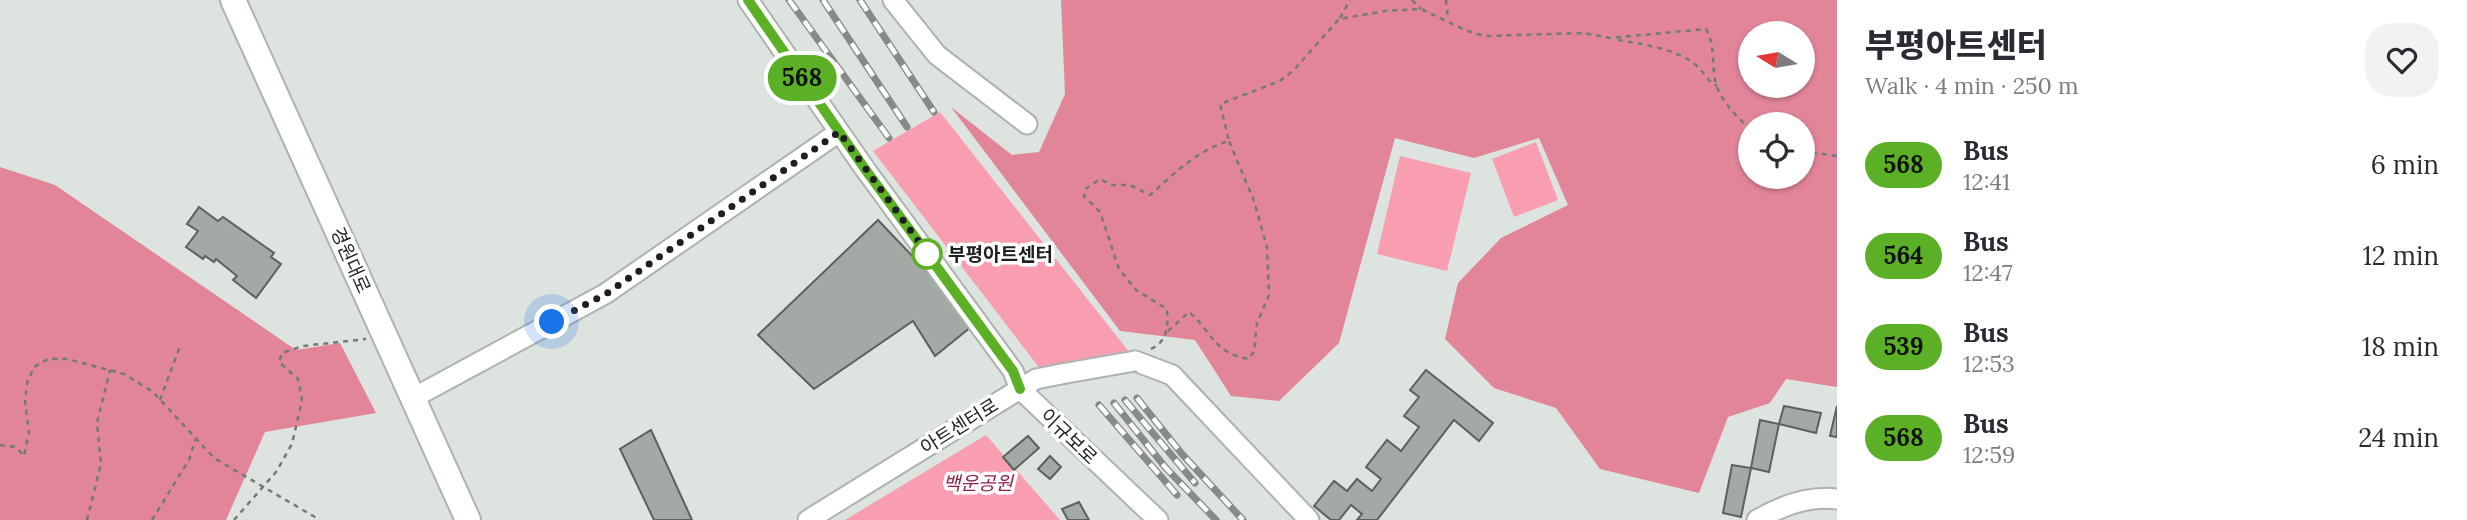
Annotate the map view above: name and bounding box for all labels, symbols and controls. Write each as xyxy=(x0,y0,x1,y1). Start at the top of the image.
north arrow xyxy=(1738,21,1815,98)
map controls xyxy=(1738,21,1815,189)
button: heart xyxy=(2365,23,2439,97)
text: 부평아트센터 xyxy=(1865,24,2047,66)
line badge: 568 xyxy=(762,55,842,101)
text: 568 xyxy=(782,62,822,93)
text: Walk · 4 min · 250 m xyxy=(1865,71,2078,100)
button: locate xyxy=(1738,112,1815,189)
text: Bus xyxy=(1963,134,2009,167)
text: 6 min xyxy=(2371,148,2439,181)
text: 568 xyxy=(1883,149,1924,180)
text: 12:41 xyxy=(1963,167,2010,196)
street label: 경원대로 xyxy=(326,223,376,297)
text: Bus xyxy=(1963,225,2009,258)
marker: 부평아트센터 xyxy=(912,239,942,269)
text: 12 min xyxy=(2362,239,2439,272)
text: 564 xyxy=(1884,240,1923,271)
place label: 부평아트센터 xyxy=(948,242,1053,266)
text: 12:47 xyxy=(1963,258,2013,287)
your location xyxy=(534,304,569,339)
text: Bus xyxy=(1963,316,2009,349)
text: 18 min xyxy=(2362,330,2439,363)
text: 539 xyxy=(1883,331,1924,362)
text: 12:53 xyxy=(1963,349,2015,378)
street label: 아트센터로 xyxy=(916,393,1002,459)
street label: 이규보로 xyxy=(1036,403,1102,469)
text: Bus xyxy=(1963,407,2009,440)
text: 24 min xyxy=(2358,421,2439,454)
text: 568 xyxy=(1883,422,1924,453)
text: 12:59 xyxy=(1963,440,2015,469)
park label: 백운공원 xyxy=(943,471,1014,495)

